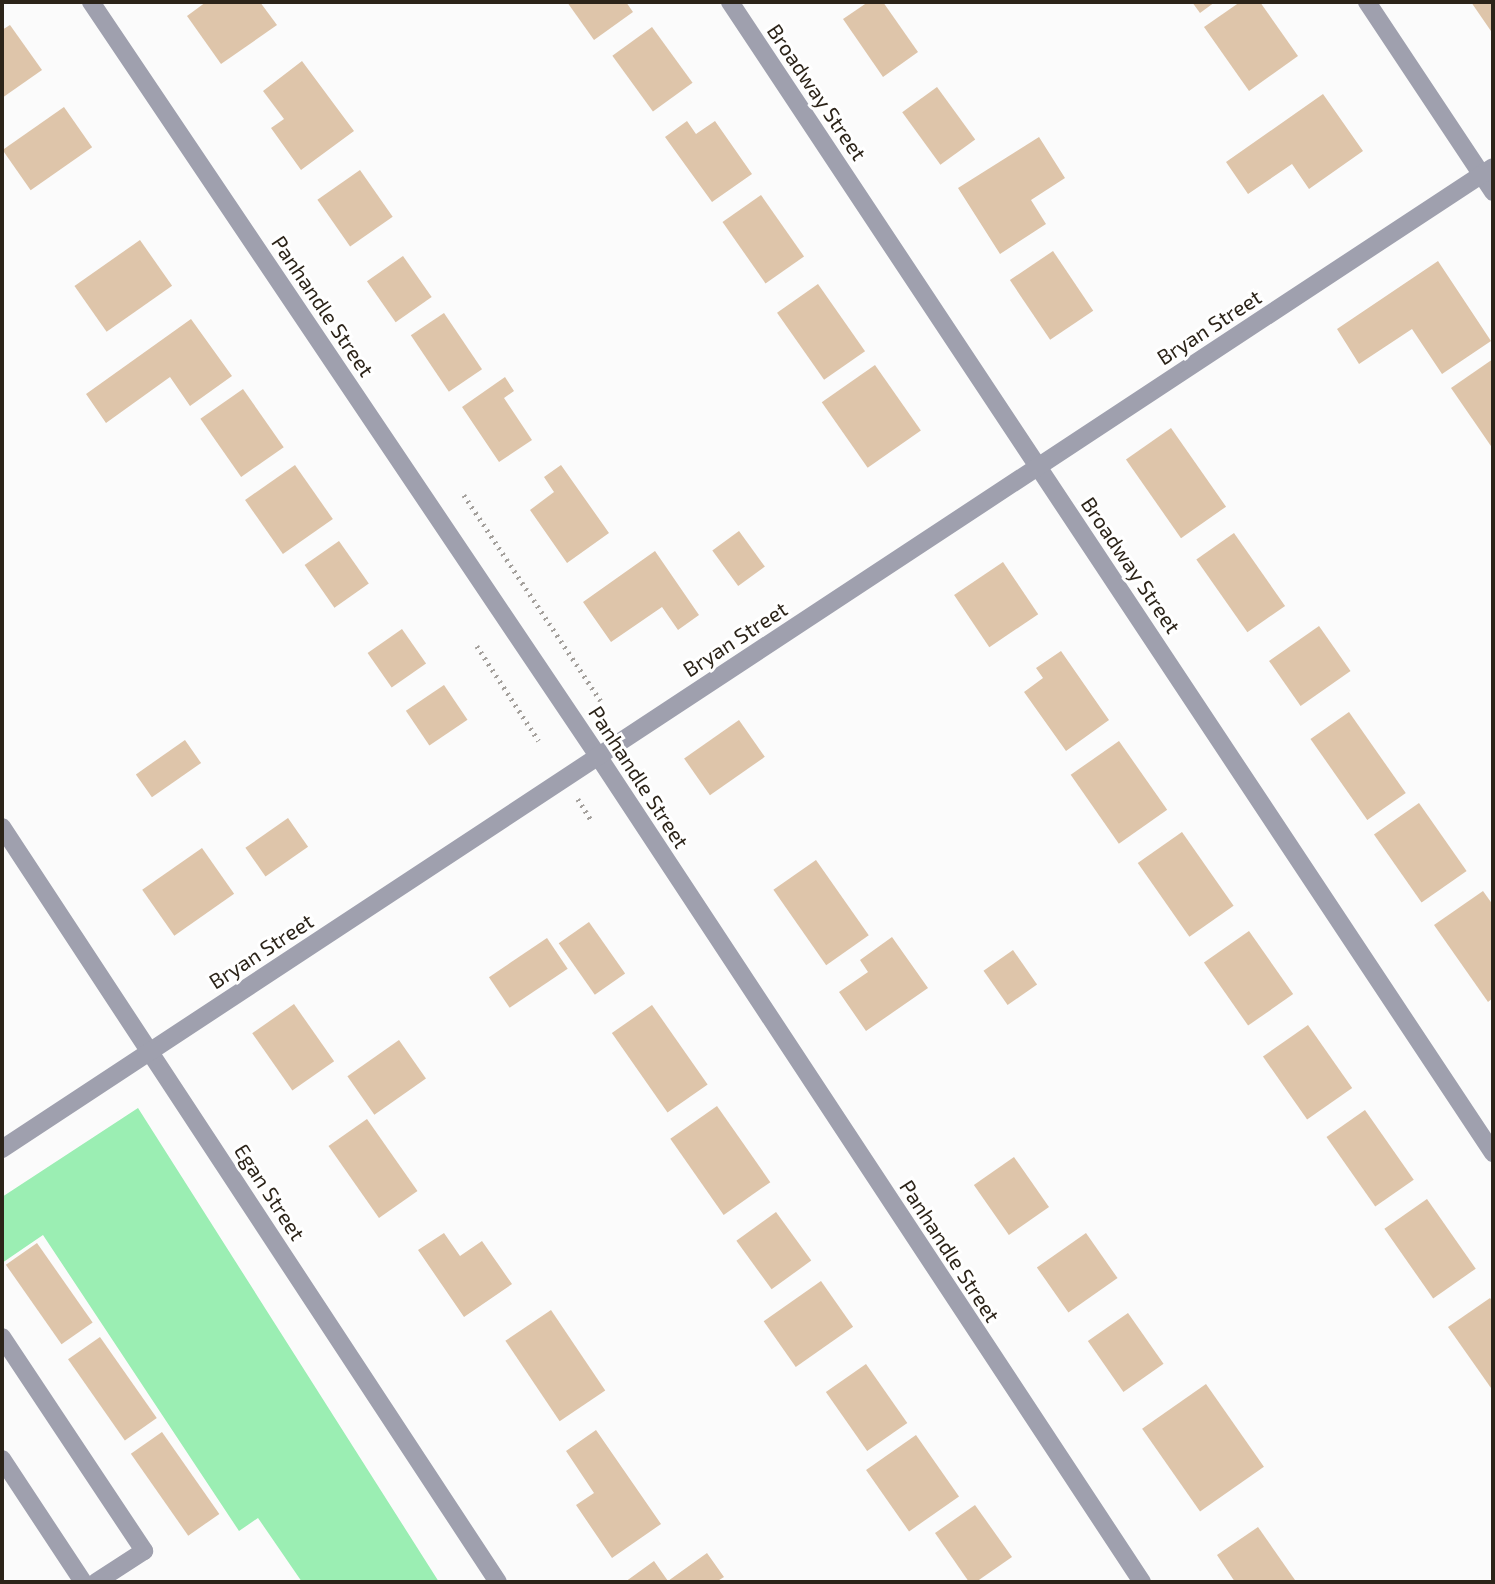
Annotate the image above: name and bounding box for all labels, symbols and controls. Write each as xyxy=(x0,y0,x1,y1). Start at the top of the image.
street label: Broadway Street xyxy=(762,19,872,165)
street label: Panhandle Street xyxy=(267,231,379,381)
street label: Bryan Street xyxy=(1152,284,1266,370)
street label: Broadway Street xyxy=(1076,492,1186,638)
street label: Bryan Street xyxy=(678,596,792,682)
street label: Panhandle Street xyxy=(584,701,694,853)
street label: Bryan Street xyxy=(204,908,318,994)
street label: Egan Street xyxy=(229,1139,311,1245)
street label: Panhandle Street xyxy=(895,1175,1005,1327)

